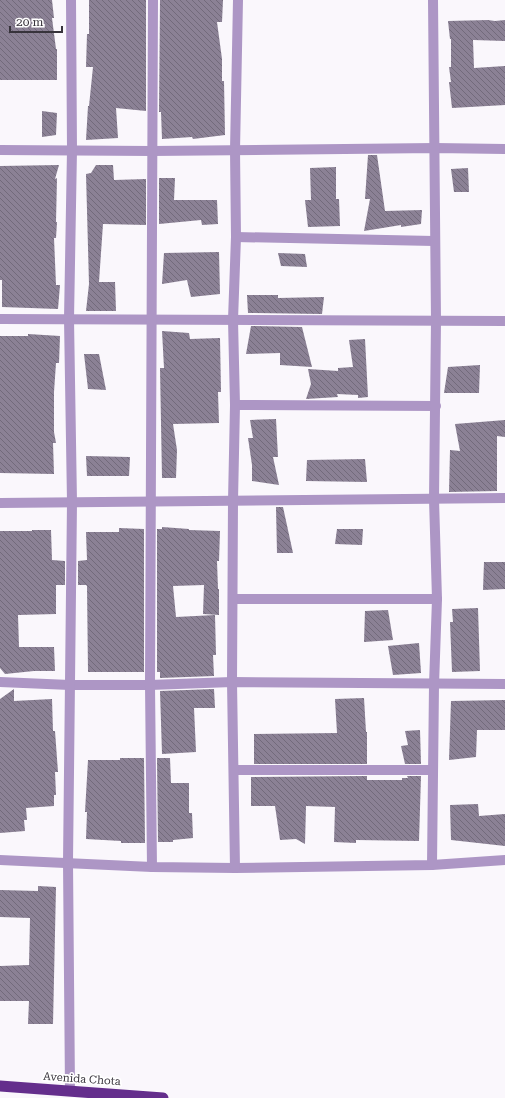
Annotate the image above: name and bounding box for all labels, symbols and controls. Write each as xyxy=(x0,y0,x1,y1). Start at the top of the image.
scale bar xyxy=(10,8,62,34)
text: 20 m xyxy=(16,15,43,29)
street label: Avenida Chota xyxy=(43,1070,121,1088)

